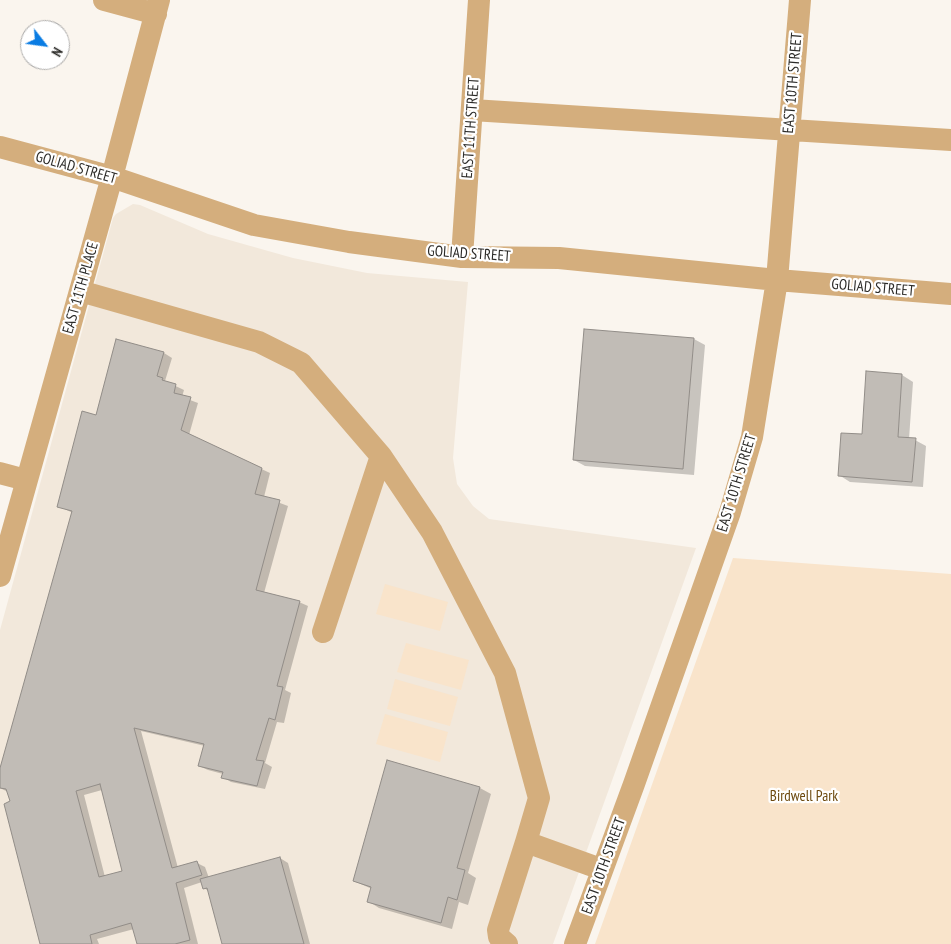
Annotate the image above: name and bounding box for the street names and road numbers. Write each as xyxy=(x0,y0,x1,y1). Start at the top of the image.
street label: EAST 10TH STREET xyxy=(780,32,806,134)
street label: EAST 11TH STREET xyxy=(458,77,484,179)
street label: GOLIAD STREET xyxy=(33,148,119,188)
street label: EAST 11TH PLACE xyxy=(59,240,103,336)
street label: GOLIAD STREET xyxy=(427,242,511,266)
street label: GOLIAD STREET xyxy=(831,275,915,301)
street label: EAST 10TH STREET xyxy=(714,432,760,534)
street label: EAST 10TH STREET xyxy=(578,815,630,917)

